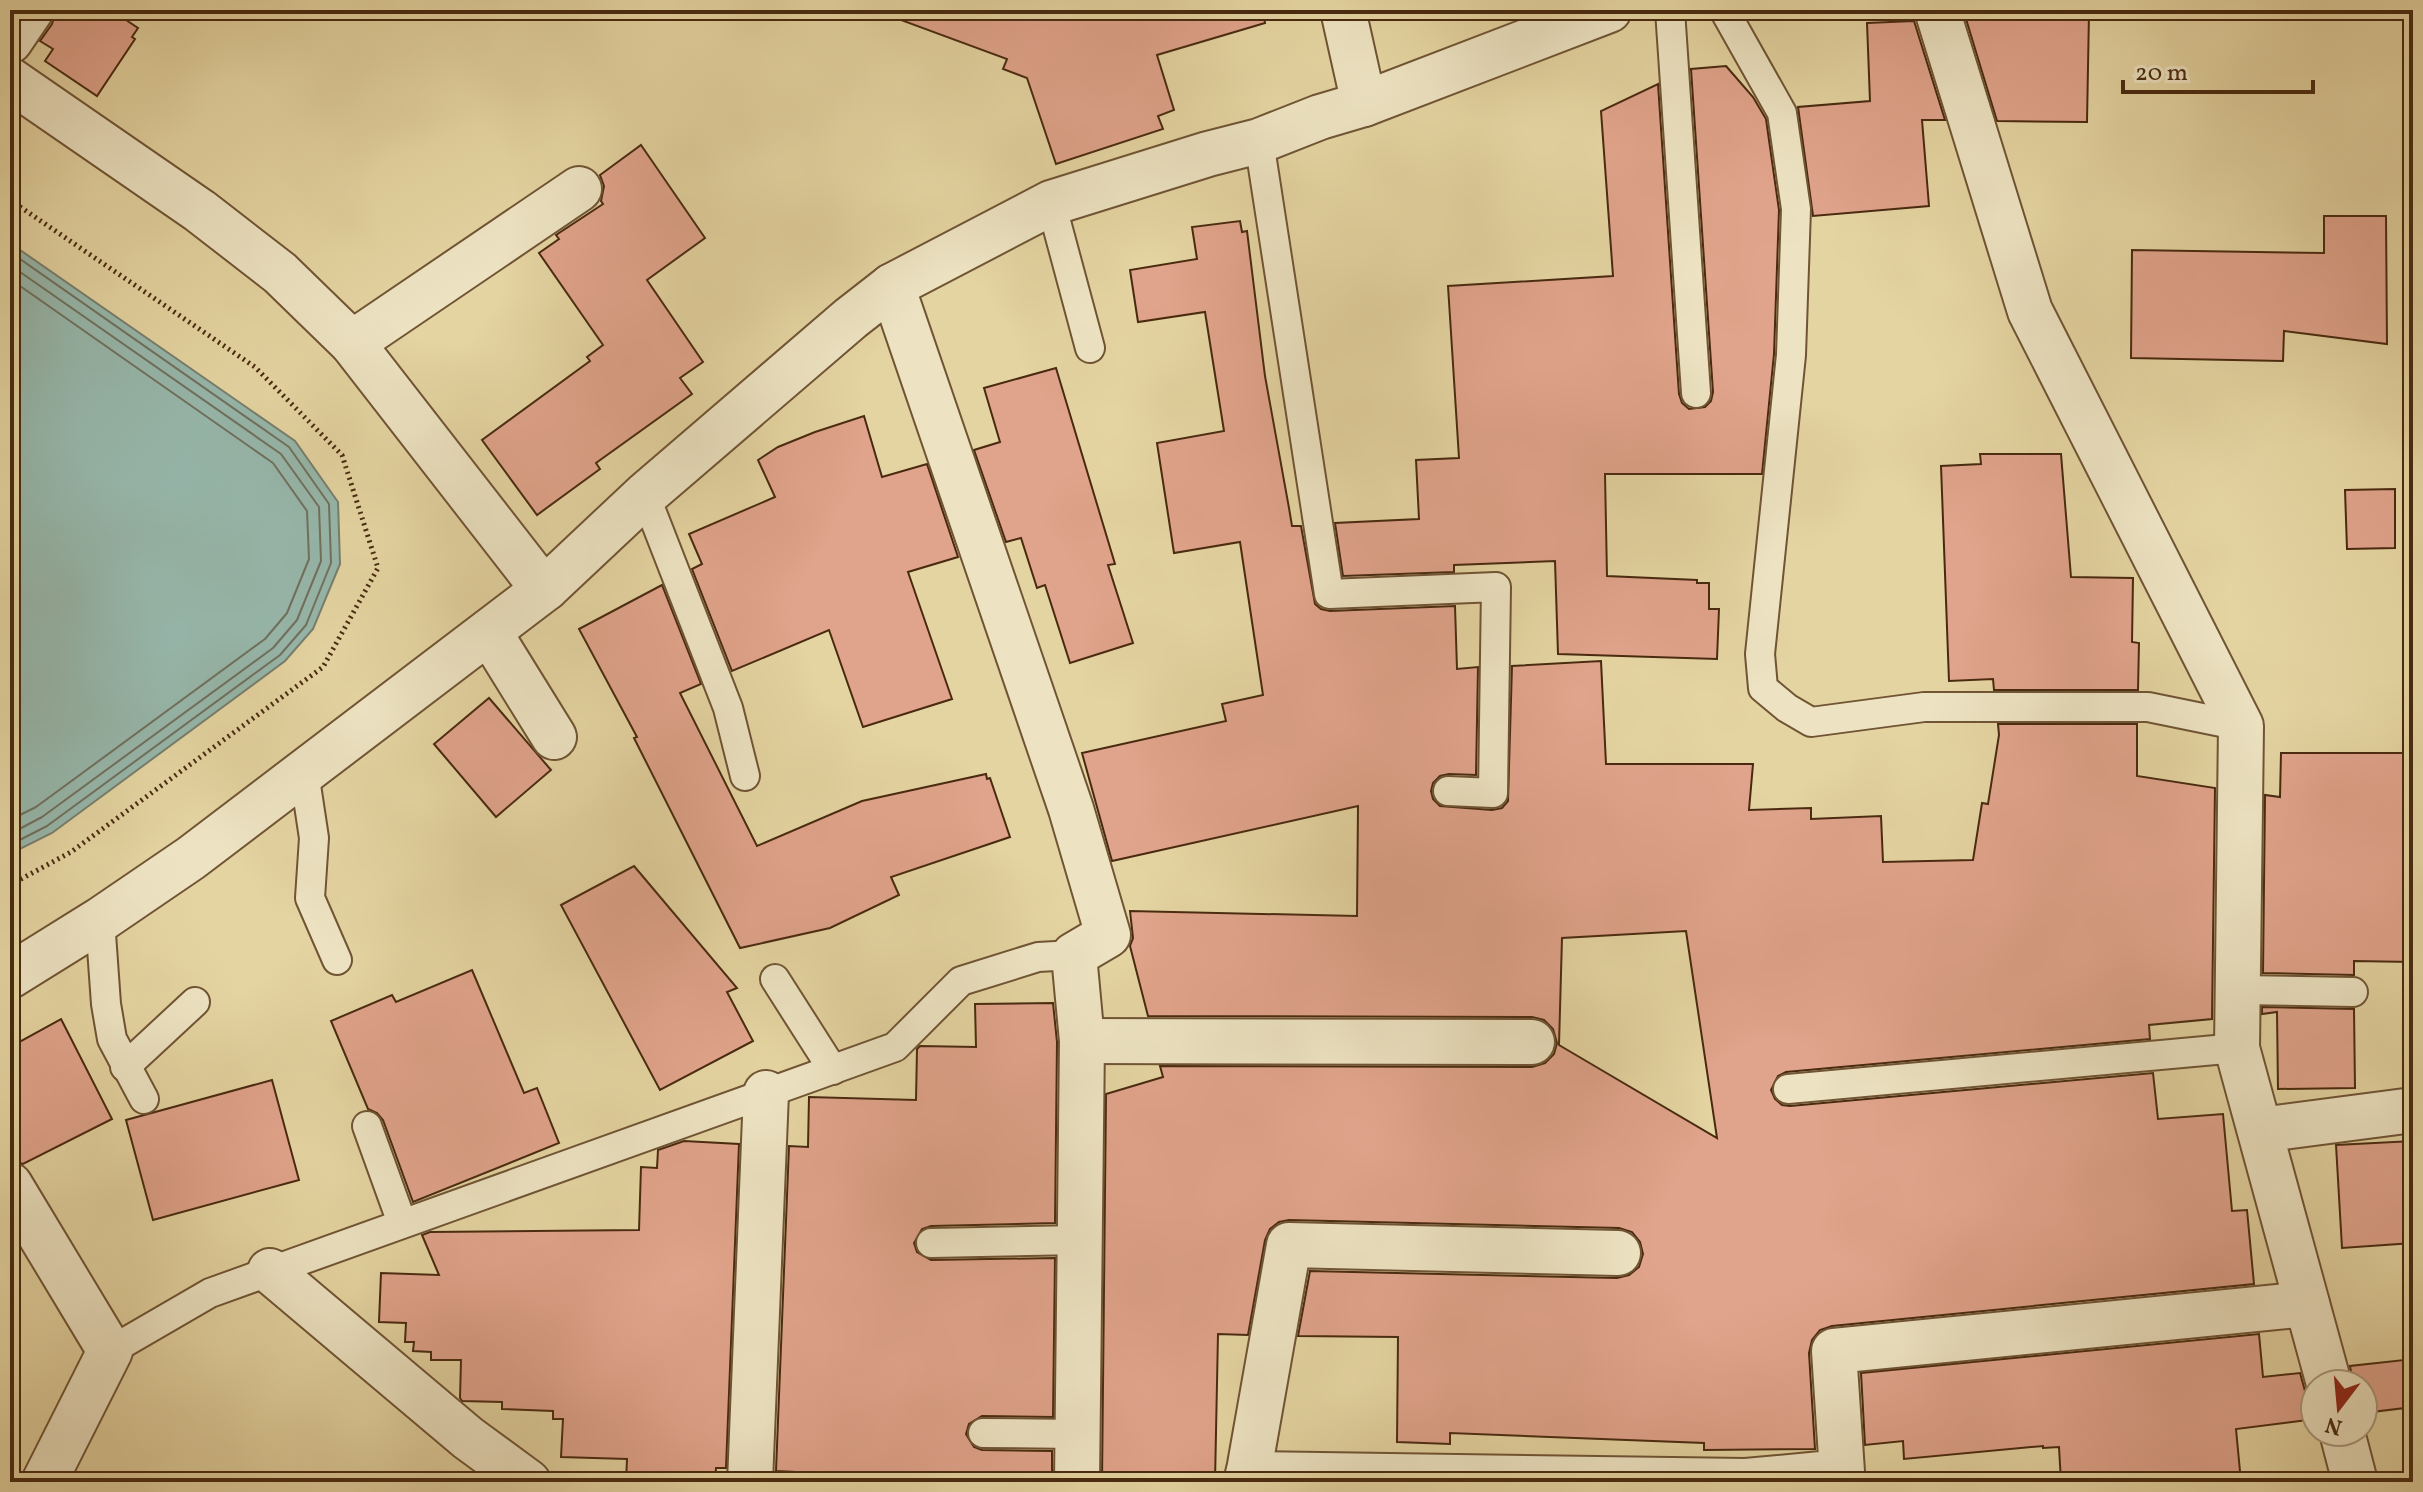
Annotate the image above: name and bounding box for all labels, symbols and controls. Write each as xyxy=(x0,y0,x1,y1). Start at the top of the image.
scale bar xyxy=(2123,44,2313,94)
text: 20 m xyxy=(2135,57,2188,91)
north arrow xyxy=(2299,1368,2379,1448)
text: N xyxy=(2322,1408,2346,1442)

